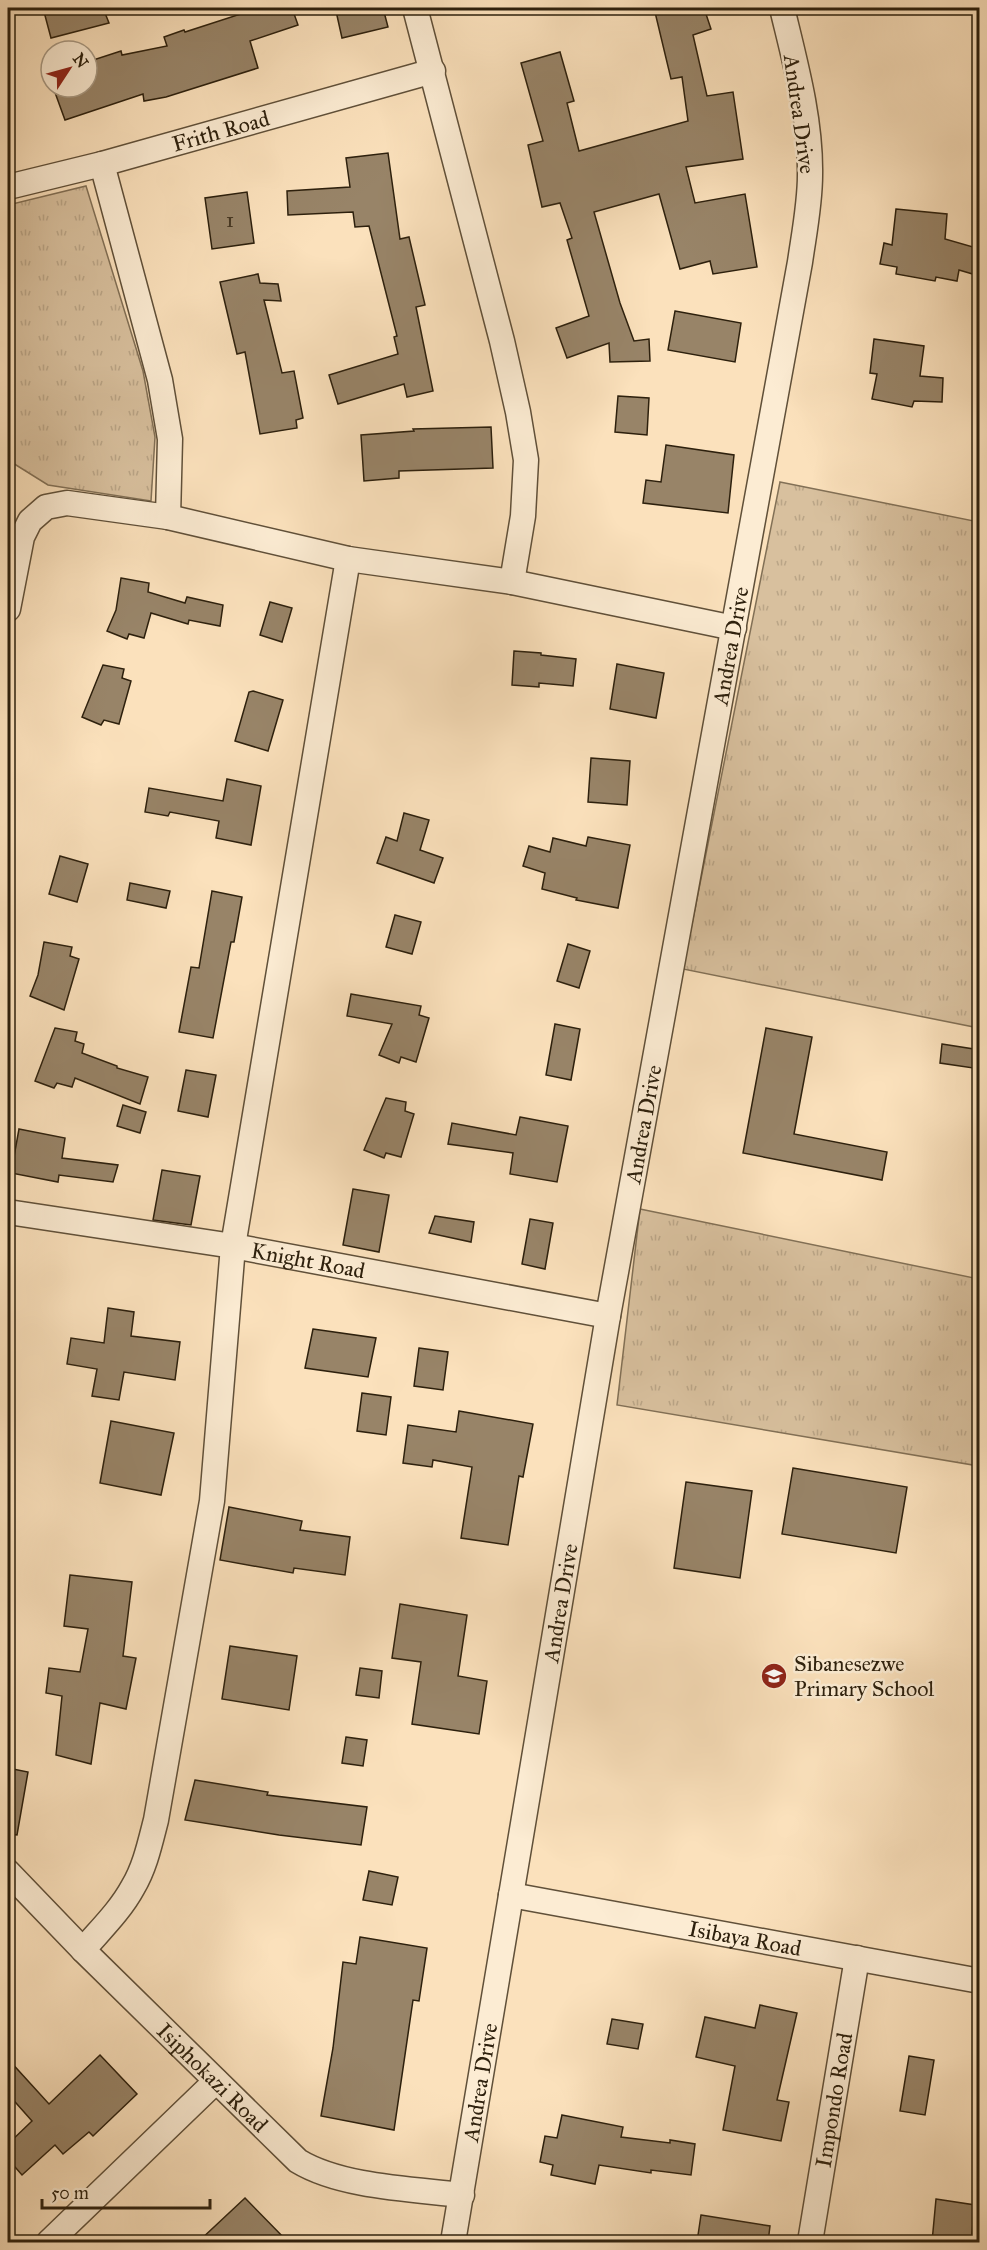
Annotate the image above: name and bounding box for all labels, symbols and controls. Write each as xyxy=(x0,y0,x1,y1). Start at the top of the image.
north arrow xyxy=(39,39,99,99)
text: N xyxy=(69,49,93,72)
street label: Andrea Drive xyxy=(778,52,821,175)
street label: Frith Road xyxy=(169,105,272,158)
house number: 1 xyxy=(226,208,234,232)
street label: Andrea Drive xyxy=(706,585,755,708)
street label: Andrea Drive xyxy=(619,1063,667,1187)
street label: Knight Road xyxy=(249,1237,367,1284)
street label: Andrea Drive xyxy=(537,1542,584,1665)
place label: Sibanesezwe Primary School xyxy=(794,1650,934,1702)
school or university icon: Sibanesezwe Primary School xyxy=(759,1661,789,1691)
street label: Isibaya Road xyxy=(686,1915,804,1962)
street label: Isiphokazi Road xyxy=(151,2017,274,2138)
street label: Andrea Drive xyxy=(457,2021,503,2145)
street label: Impondo Road xyxy=(810,2031,858,2169)
scale bar xyxy=(42,2172,210,2210)
text: 50 m xyxy=(51,2182,89,2204)

